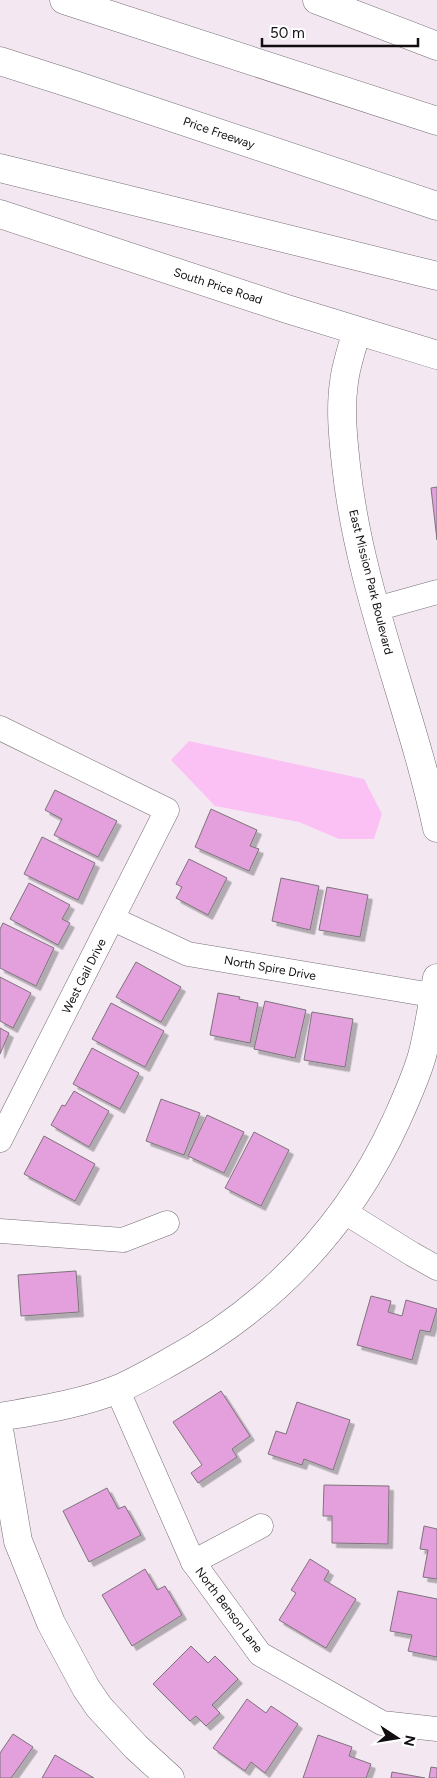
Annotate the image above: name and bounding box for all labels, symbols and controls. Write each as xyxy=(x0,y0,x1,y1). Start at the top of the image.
scale bar xyxy=(262,15,418,47)
text: 50 m xyxy=(270,24,305,42)
street label: Price Freeway xyxy=(181,114,257,152)
street label: South Price Road xyxy=(172,265,264,307)
street label: East Mission Park Boulevard xyxy=(346,508,396,656)
street label: West Gail Drive xyxy=(59,936,109,1016)
street label: North Spire Drive xyxy=(223,953,317,983)
street label: North Benson Lane xyxy=(192,1565,266,1656)
north arrow xyxy=(372,1713,422,1763)
text: N xyxy=(400,1734,419,1748)

